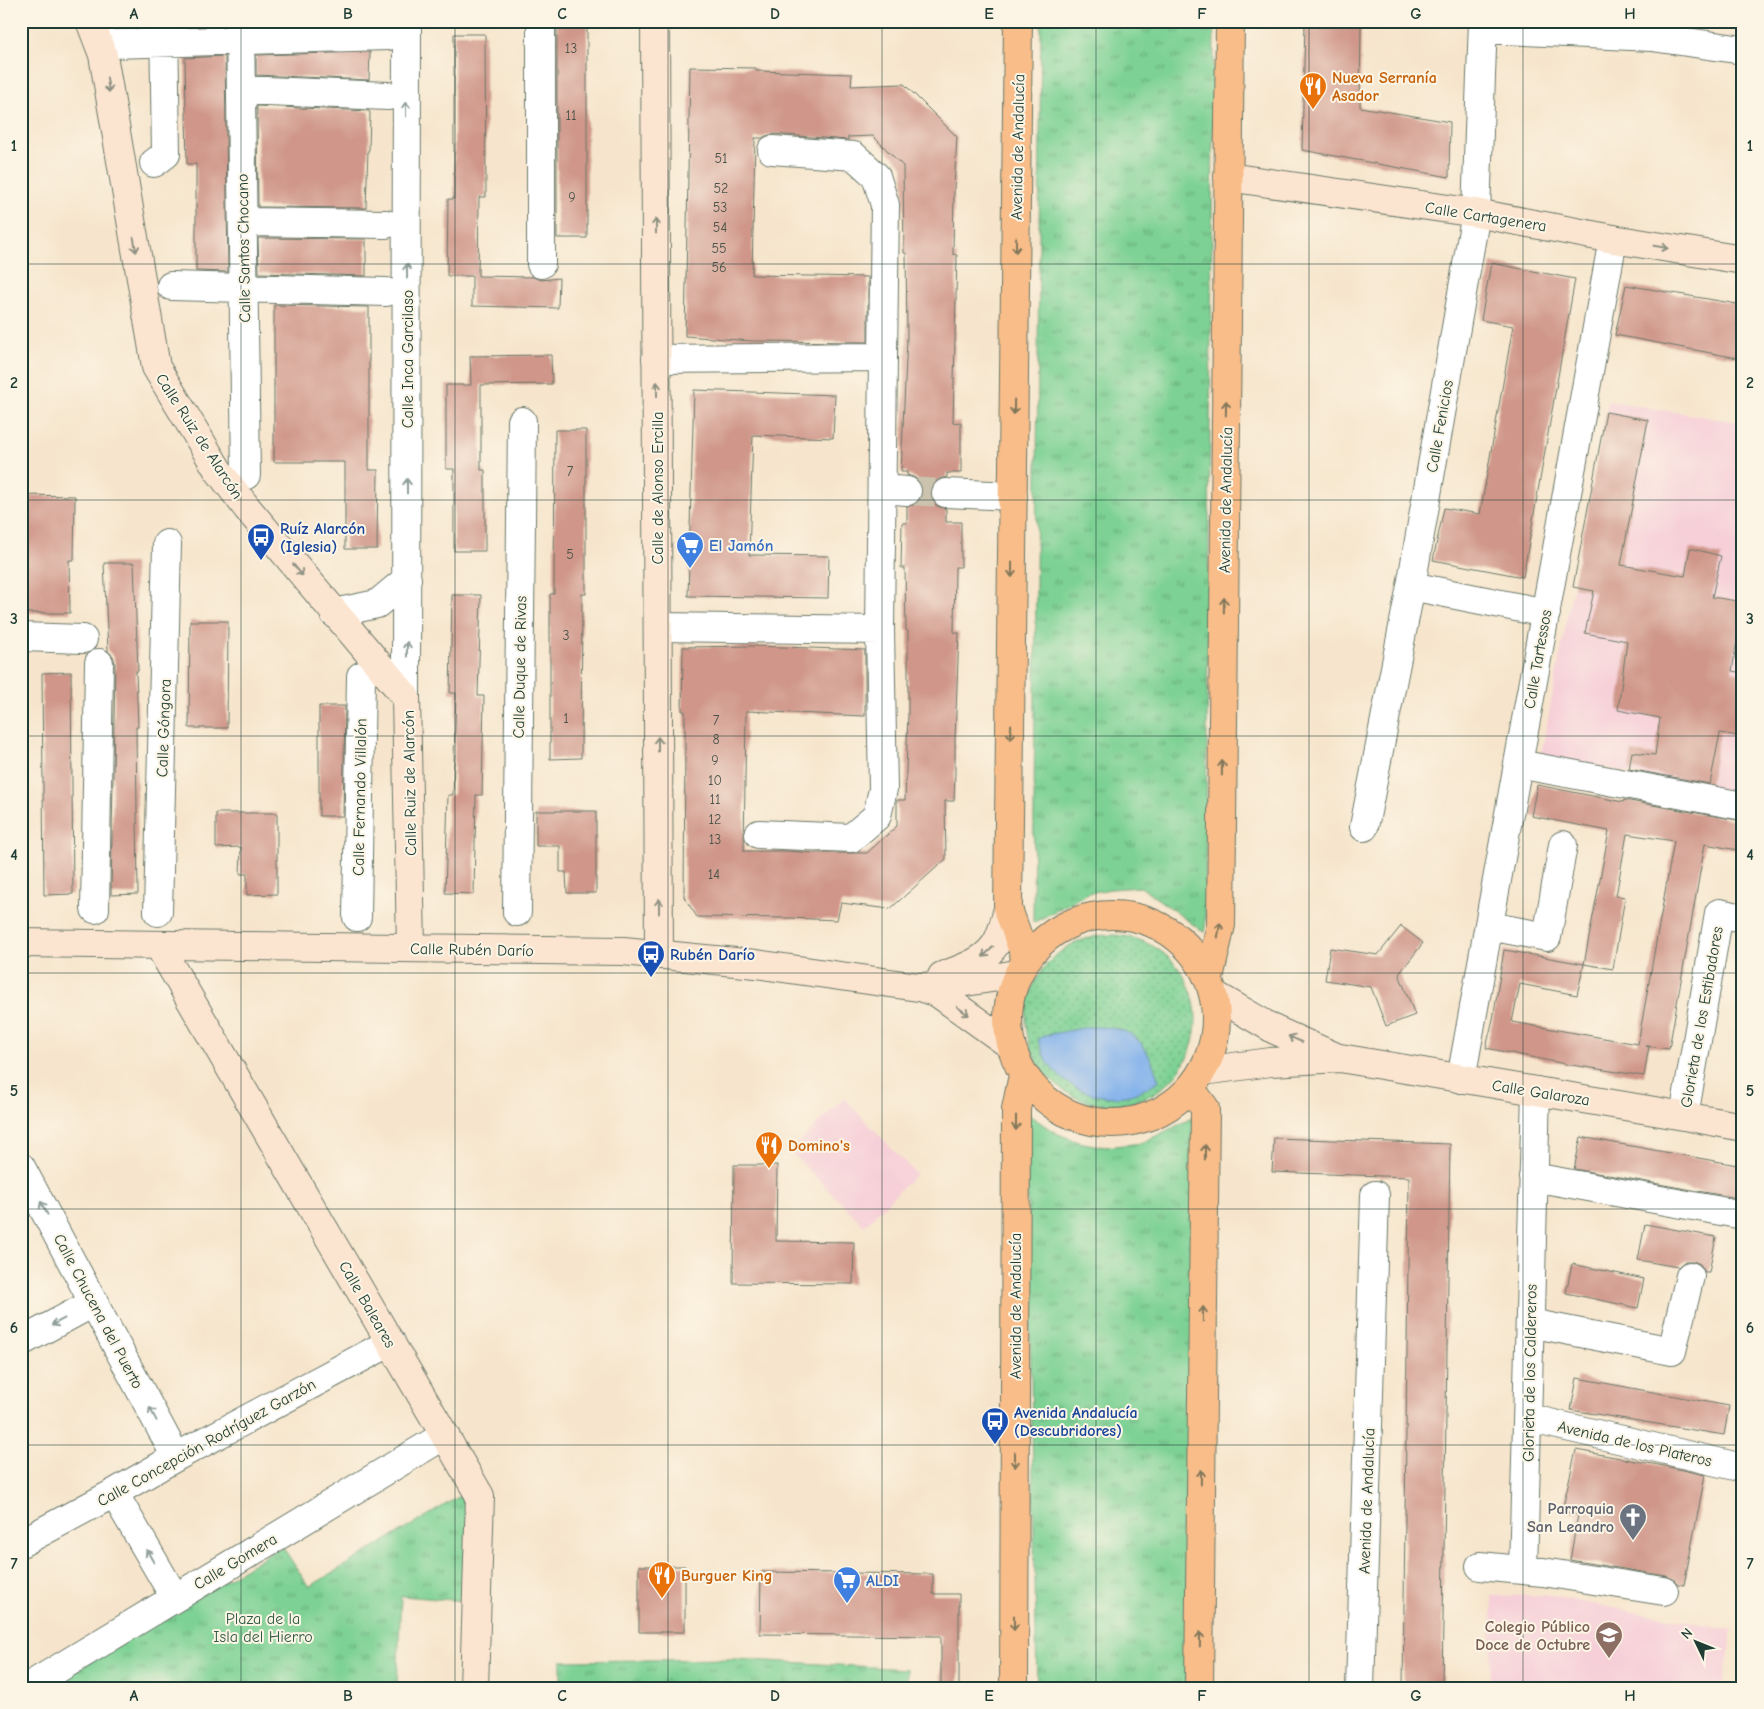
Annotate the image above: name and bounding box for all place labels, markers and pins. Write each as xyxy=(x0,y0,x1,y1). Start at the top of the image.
place label: Nueva Serranía Asador xyxy=(1332,69,1437,105)
restaurant icon: Nueva Serranía Asador xyxy=(1298,71,1328,110)
place label: Ruíz Alarcón (Iglesia) xyxy=(280,520,365,556)
bus stop icon: Ruíz Alarcón (Iglesia) xyxy=(246,522,276,561)
supermarket icon: El Jamón xyxy=(675,530,705,569)
place label: El Jamón xyxy=(709,537,773,555)
bus stop icon: Rubén Darío xyxy=(636,939,666,978)
place label: Rubén Darío xyxy=(670,946,755,964)
restaurant icon: Domino's xyxy=(754,1130,784,1169)
place label: Domino's xyxy=(788,1137,850,1155)
place label: Avenida Andalucía (Descubridores) xyxy=(1014,1404,1138,1440)
bus stop icon: Avenida Andalucía (Descubridores) xyxy=(980,1406,1010,1445)
place label: Parroquia San Leandro xyxy=(1527,1500,1614,1536)
church icon: Parroquia San Leandro xyxy=(1618,1502,1648,1541)
restaurant icon: Burguer King xyxy=(647,1560,677,1599)
supermarket icon: ALDI xyxy=(832,1565,862,1604)
place label: Burguer King xyxy=(681,1567,772,1585)
place label: ALDI xyxy=(866,1572,899,1590)
place label: Colegio Público Doce de Octubre xyxy=(1475,1618,1590,1654)
school or university icon: Colegio Público Doce de Octubre xyxy=(1594,1620,1624,1659)

